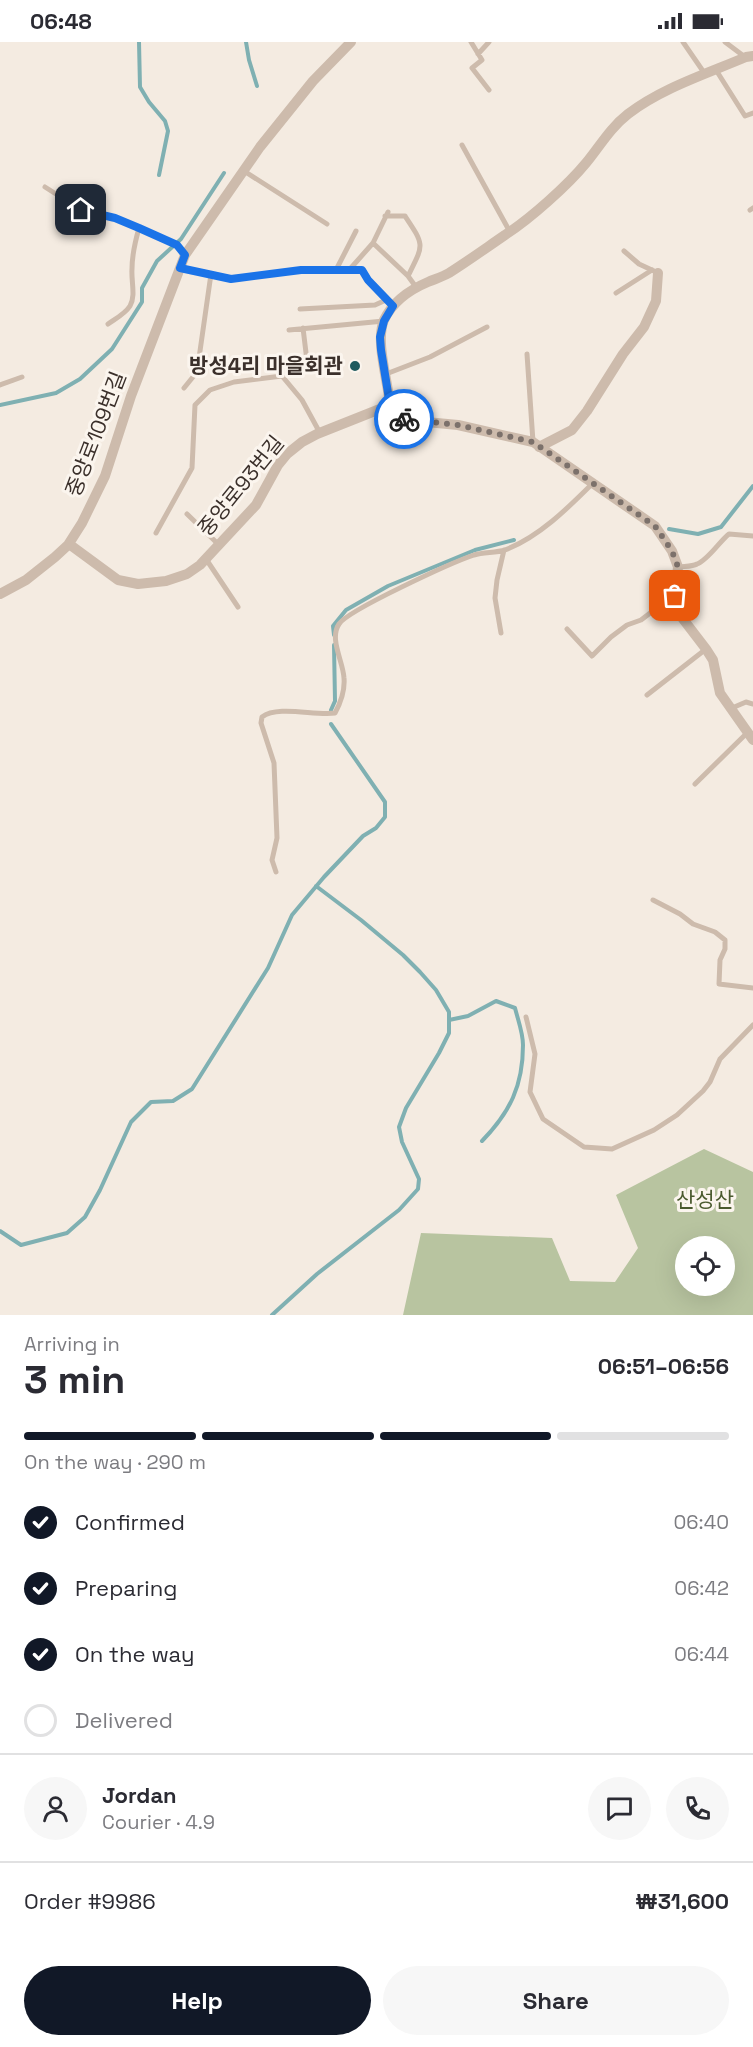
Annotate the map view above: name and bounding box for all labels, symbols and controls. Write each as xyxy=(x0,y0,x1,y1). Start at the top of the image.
text: 06:48 xyxy=(30,7,92,35)
pin xyxy=(55,184,106,235)
icon: home xyxy=(64,193,97,226)
place label: 방성4리 마을회관 xyxy=(189,352,343,379)
marker: 방성4리 마을회관 xyxy=(348,359,362,373)
street label: 중앙로109번길 xyxy=(59,368,132,500)
courier xyxy=(374,389,434,449)
icon: bike xyxy=(388,403,421,436)
street label: 중앙로93번길 xyxy=(192,430,290,542)
pin xyxy=(649,570,700,621)
icon: bag xyxy=(658,579,691,612)
park label: 산성산 xyxy=(676,1186,734,1213)
map controls xyxy=(675,1236,735,1296)
button: locate xyxy=(675,1236,735,1296)
text: Arriving in xyxy=(24,1331,120,1357)
text: 06:51–06:56 xyxy=(598,1352,729,1380)
text: 3 min xyxy=(24,1355,125,1404)
text: On the way · 290 m xyxy=(24,1449,206,1475)
icon: check xyxy=(24,1506,57,1539)
text: Confirmed xyxy=(75,1508,185,1536)
text: 06:40 xyxy=(674,1509,729,1535)
icon: check xyxy=(24,1572,57,1605)
text: Preparing xyxy=(75,1574,177,1602)
text: 06:42 xyxy=(674,1575,729,1601)
icon: check xyxy=(24,1638,57,1671)
text: On the way xyxy=(75,1640,194,1668)
text: 06:44 xyxy=(674,1641,729,1667)
text: Delivered xyxy=(75,1706,173,1734)
button: person xyxy=(24,1777,87,1840)
button: chat xyxy=(588,1777,651,1840)
button: phone xyxy=(666,1777,729,1840)
text: Jordan xyxy=(102,1781,177,1809)
text: Courier · 4.9 xyxy=(102,1809,215,1835)
text: Order #9986 xyxy=(24,1887,156,1915)
text: ₩31,600 xyxy=(635,1887,729,1915)
button: Help xyxy=(24,1966,371,2035)
button: Share xyxy=(383,1966,729,2035)

